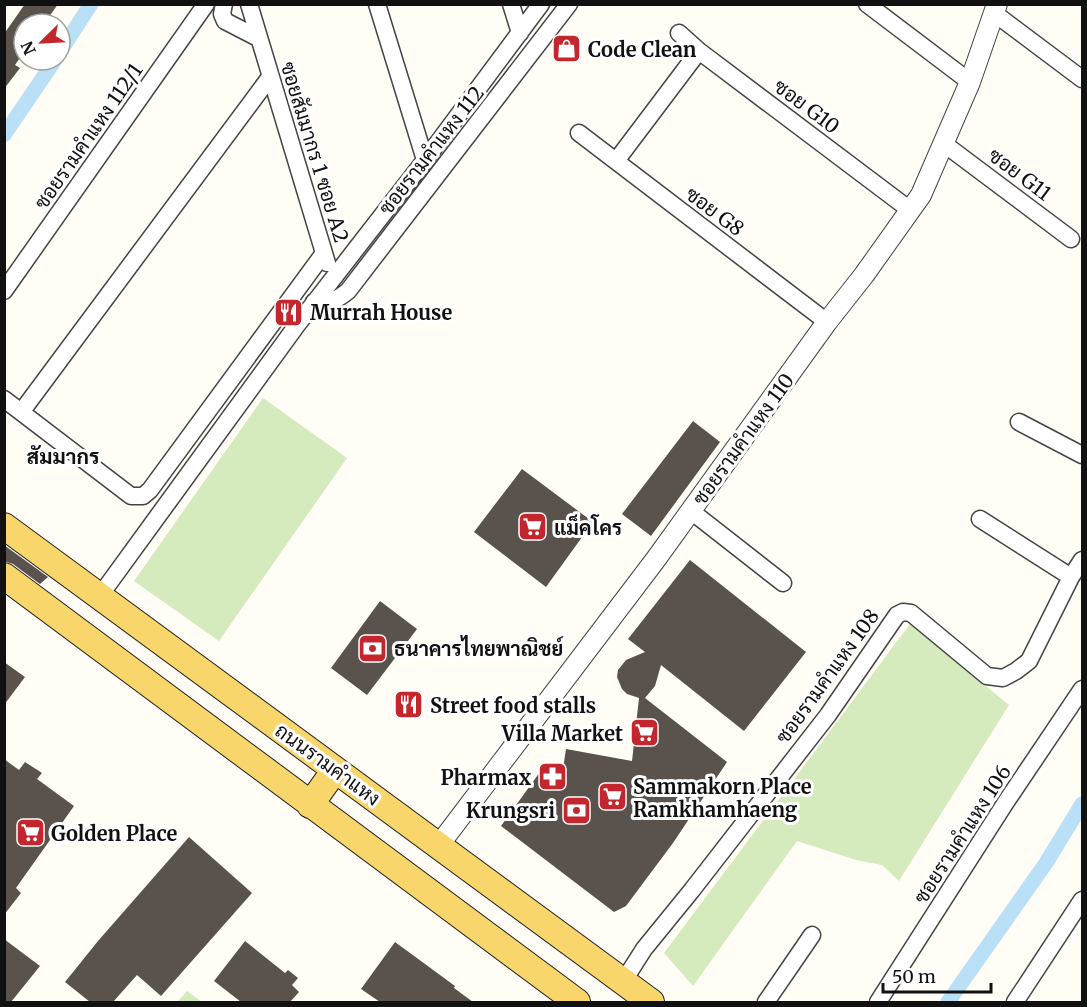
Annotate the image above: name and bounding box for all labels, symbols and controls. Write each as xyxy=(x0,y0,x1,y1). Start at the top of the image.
north arrow xyxy=(12,12,72,72)
shop icon: Code Clean xyxy=(551,33,583,65)
place label: Code Clean xyxy=(588,37,697,62)
text: N xyxy=(16,38,40,58)
street label: ซอยรามคำแหง 112/1 xyxy=(28,58,148,214)
street label: ซอยสัมมากร 1 ซอย A2 xyxy=(276,59,354,245)
street label: ซอย G10 xyxy=(769,73,845,139)
street label: ซอยรามคำแหง 112 xyxy=(373,81,489,219)
street label: ซอย G11 xyxy=(984,142,1056,206)
street label: ซอย G8 xyxy=(681,181,749,241)
restaurant icon: Murrah House xyxy=(273,296,305,328)
place label: Murrah House xyxy=(310,300,452,325)
street label: ซอยรามคำแหง 110 xyxy=(687,368,799,510)
district label: สัมมากร xyxy=(27,443,99,470)
supermarket icon: แม็คโคร xyxy=(517,511,549,543)
place label: แม็คโคร xyxy=(554,514,622,540)
street label: ซอยรามคำแหง 108 xyxy=(770,604,884,748)
bank icon: ธนาคารไทยพาณิชย์ xyxy=(357,632,389,664)
place label: ธนาคารไทยพาณิชย์ xyxy=(394,635,564,661)
restaurant icon: Street food stalls xyxy=(393,689,425,721)
place label: Street food stalls xyxy=(430,693,596,718)
street label: ถนนรามคำแหง xyxy=(271,717,385,811)
supermarket icon: Villa Market xyxy=(628,717,660,749)
place label: Villa Market xyxy=(501,721,623,746)
street label: ซอยรามคําแหง 106 xyxy=(908,760,1016,908)
pharmacy icon: Pharmax xyxy=(536,761,568,793)
place label: Pharmax xyxy=(440,765,532,790)
place label: Sammakorn Place Ramkhamhaeng xyxy=(633,774,812,822)
supermarket icon: Sammakorn Place Ramkhamhaeng xyxy=(596,781,628,813)
bank icon: Krungsri xyxy=(560,794,592,826)
place label: Krungsri xyxy=(466,798,555,823)
supermarket icon: Golden Place xyxy=(14,817,46,849)
place label: Golden Place xyxy=(51,821,178,846)
scale bar xyxy=(883,956,991,994)
text: 50 m xyxy=(892,965,936,988)

